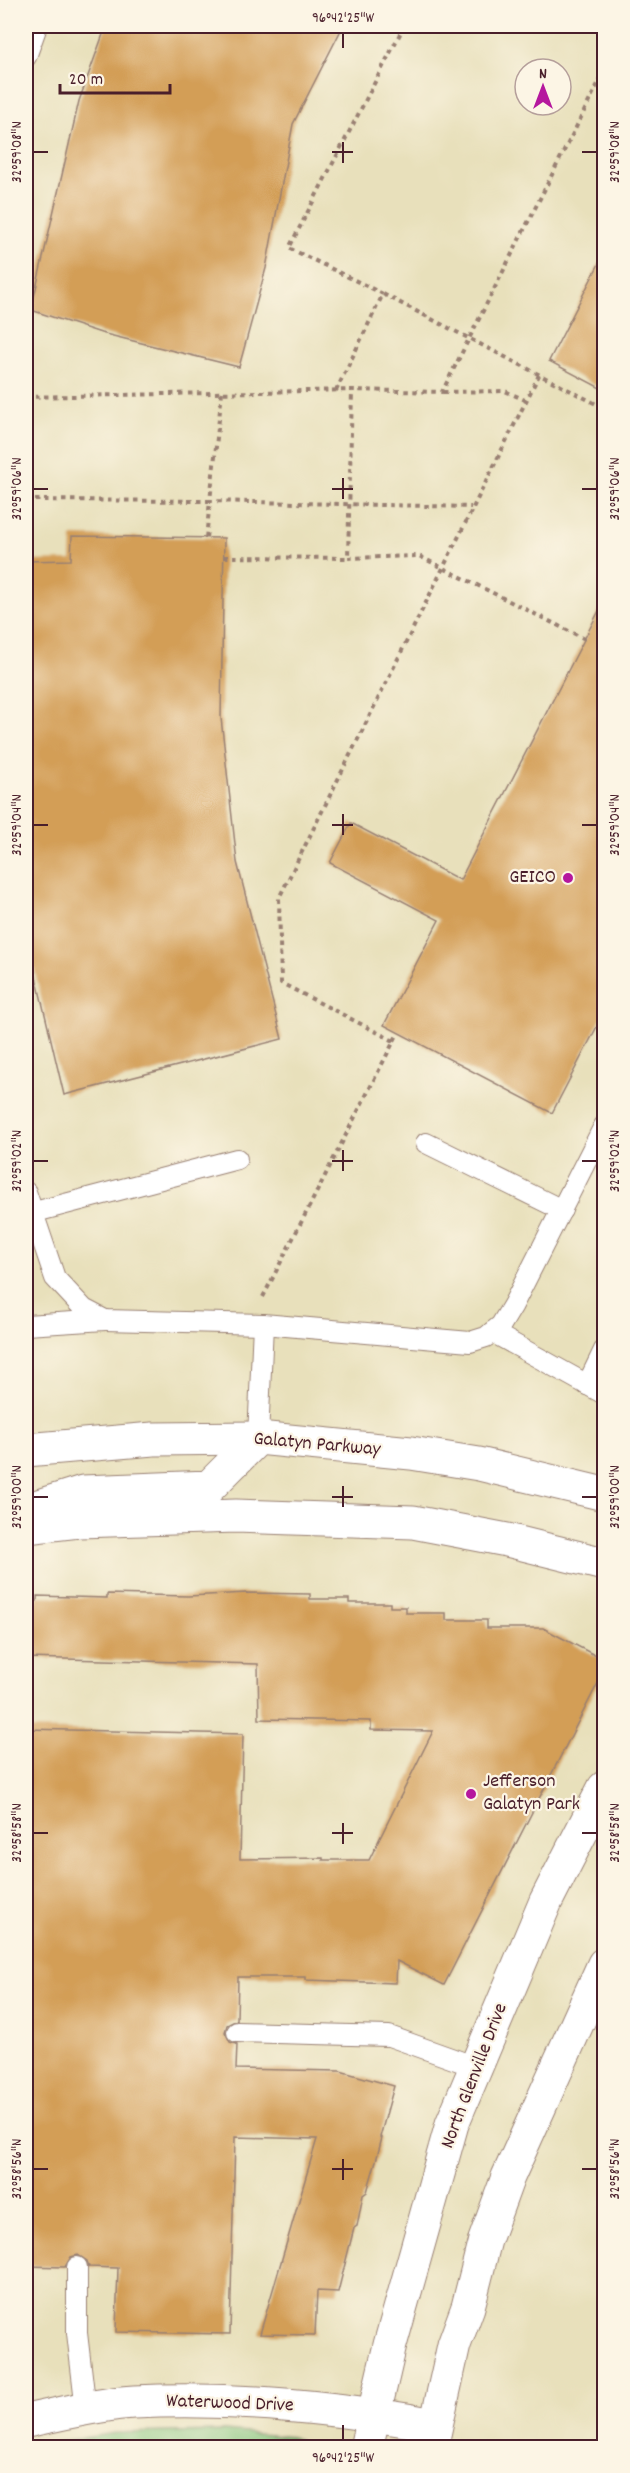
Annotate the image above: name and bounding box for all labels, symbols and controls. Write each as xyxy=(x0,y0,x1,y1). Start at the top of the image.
text: 96°42'25"W xyxy=(312,8,374,30)
scale bar xyxy=(60,57,170,95)
north arrow xyxy=(513,57,573,117)
text: N xyxy=(539,63,547,86)
text: 20 m xyxy=(69,68,103,93)
text: 32°59'08"N xyxy=(7,121,29,183)
text: 32°59'08"N xyxy=(605,121,627,183)
text: 32°59'06"N xyxy=(7,457,29,521)
text: 32°59'06"N xyxy=(605,457,627,521)
text: 32°59'04"N xyxy=(7,794,29,856)
text: 32°59'04"N xyxy=(605,794,627,856)
place label: GEICO xyxy=(509,864,556,892)
marker: GEICO xyxy=(561,871,575,885)
text: 32°59'02"N xyxy=(7,1130,29,1192)
text: 32°59'02"N xyxy=(605,1130,627,1192)
street label: Galatyn Parkway xyxy=(252,1426,383,1465)
text: 32°59'00"N xyxy=(7,1465,29,1529)
text: 32°59'00"N xyxy=(605,1465,627,1529)
place label: Jefferson Galatyn Park xyxy=(483,1768,580,1819)
marker: Jefferson Galatyn Park xyxy=(464,1787,478,1801)
text: 32°58'58"N xyxy=(7,1803,29,1863)
text: 32°58'58"N xyxy=(605,1803,627,1863)
street label: North Glenville Drive xyxy=(434,1999,516,2153)
text: 32°58'56"N xyxy=(7,2139,29,2200)
text: 32°58'56"N xyxy=(605,2139,627,2200)
street label: Waterwood Drive xyxy=(166,2388,294,2420)
text: 96°42'25"W xyxy=(312,2448,374,2470)

